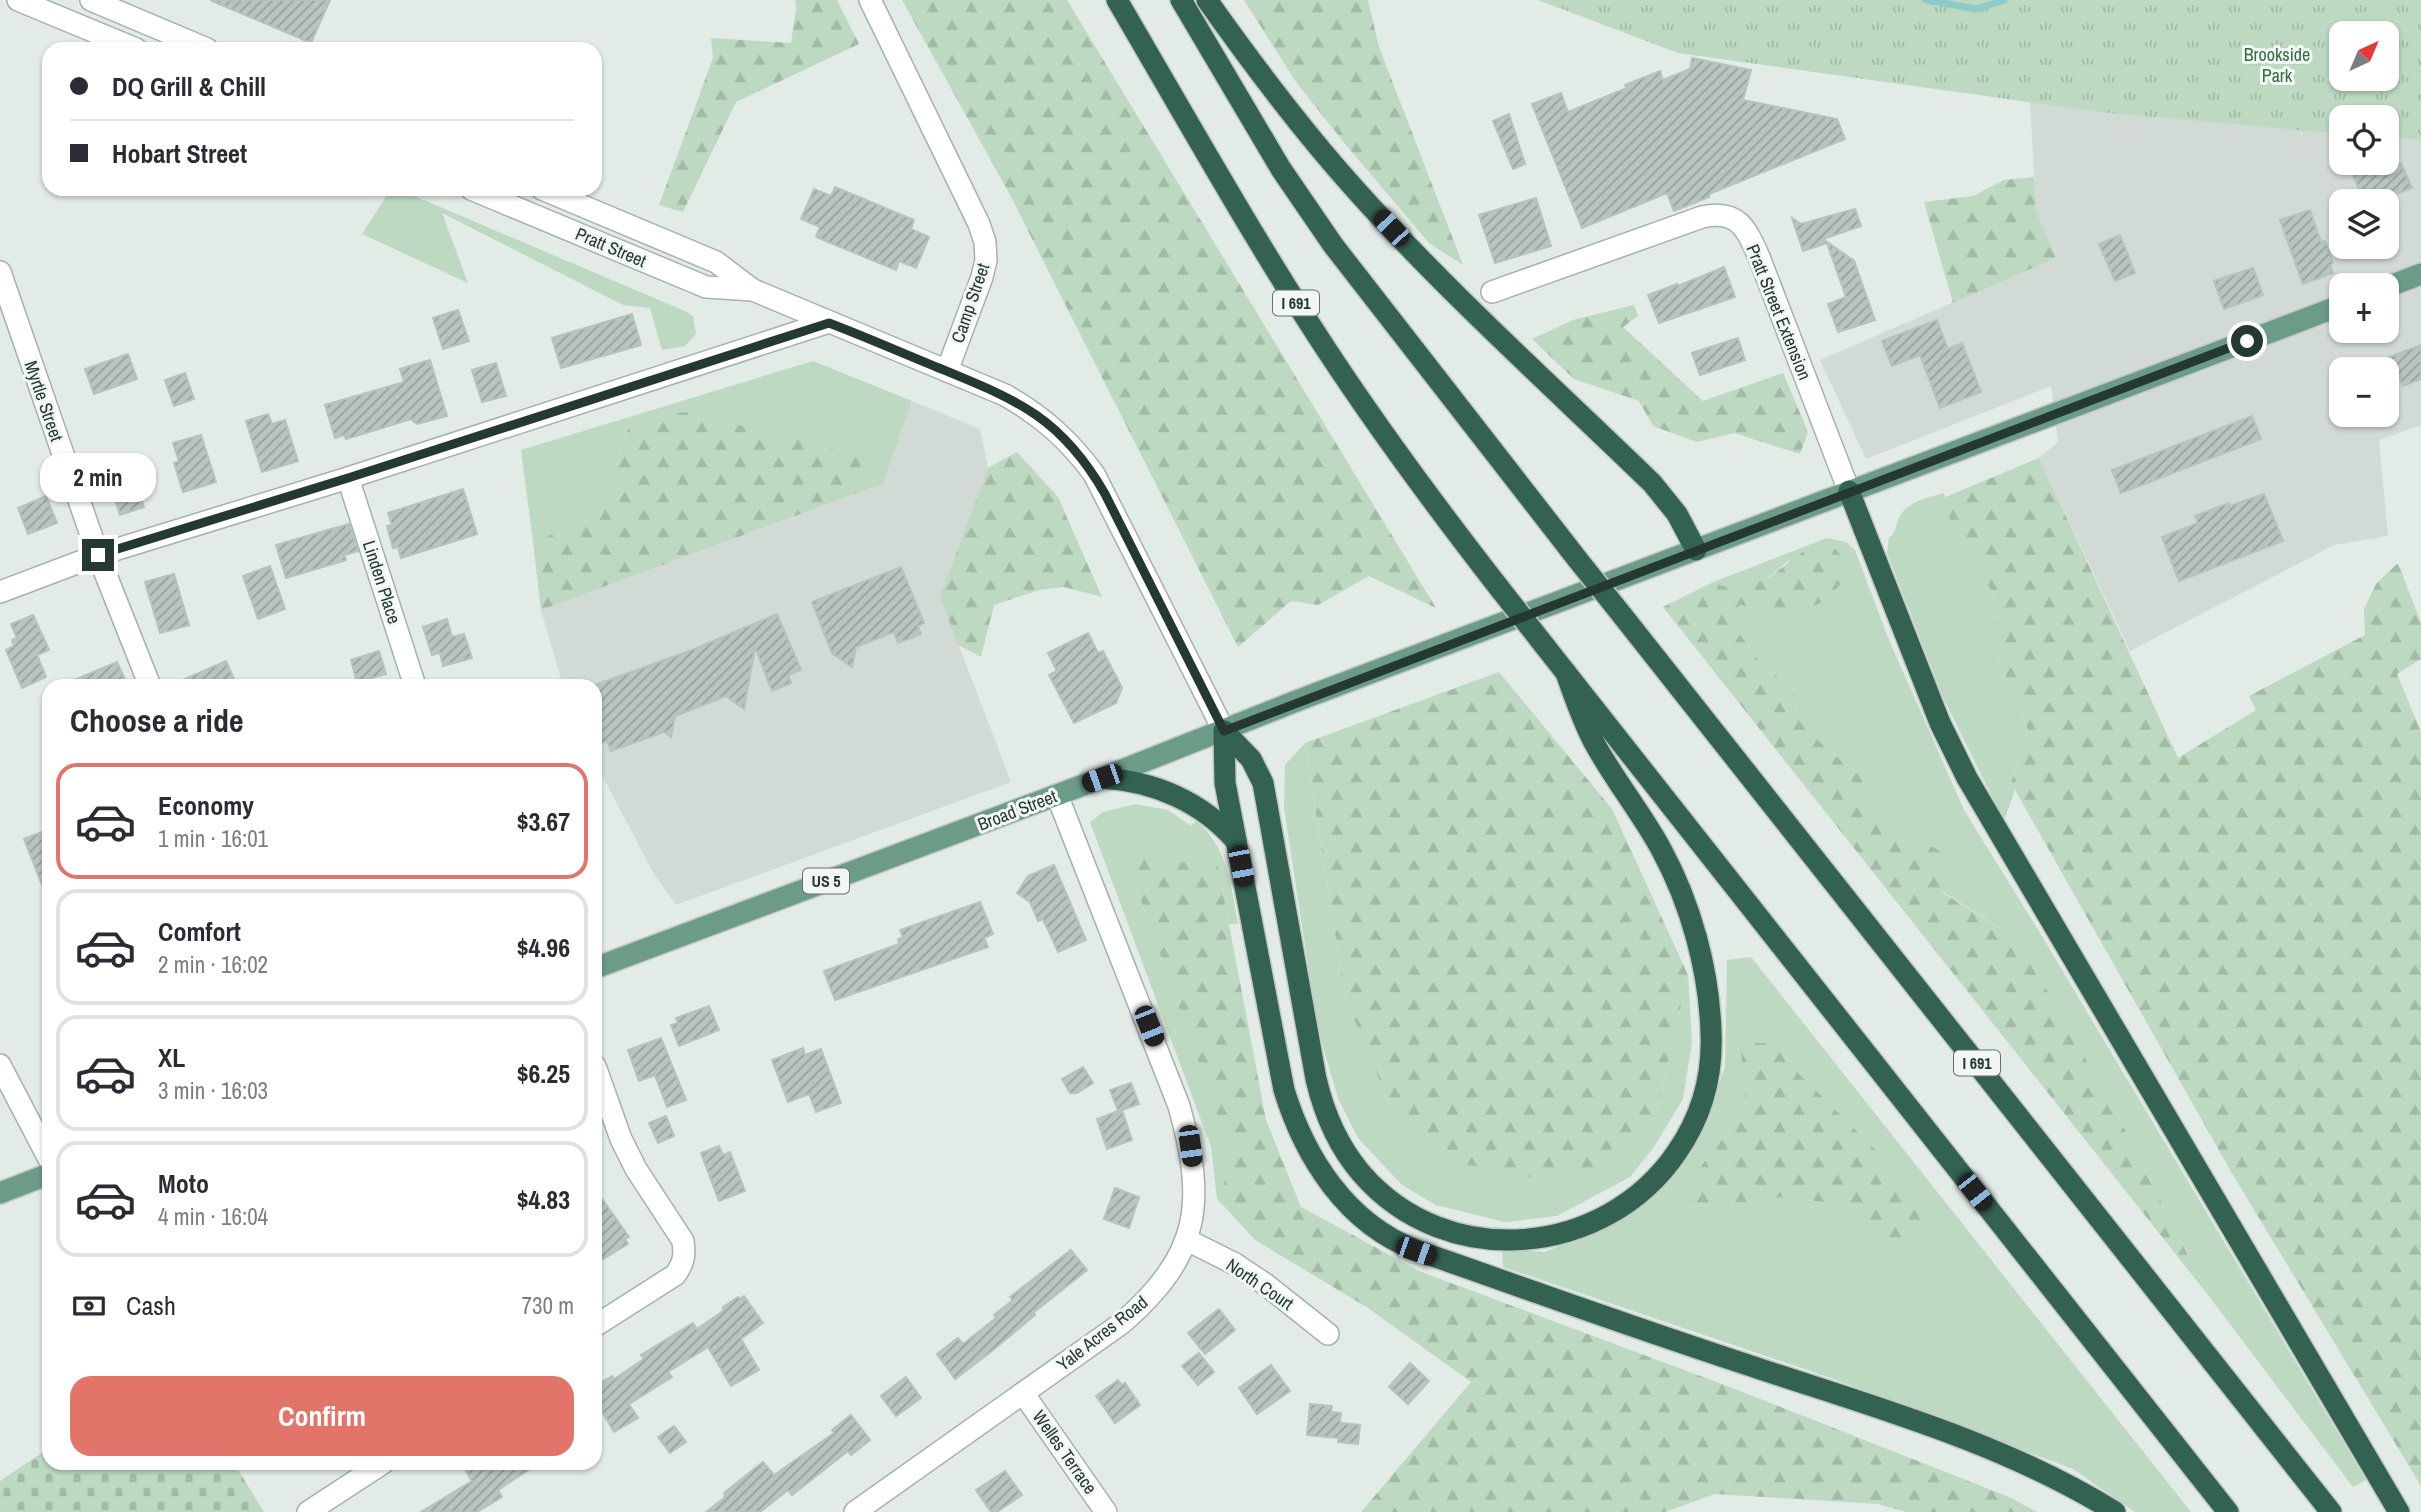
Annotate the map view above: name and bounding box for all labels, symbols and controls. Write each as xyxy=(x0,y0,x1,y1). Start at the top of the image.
north arrow xyxy=(2329,21,2399,91)
map controls xyxy=(2329,21,2399,427)
park label: Brookside Park xyxy=(2244,42,2310,88)
text: DQ Grill & Chill xyxy=(112,69,266,104)
button: locate xyxy=(2329,105,2399,175)
text: Hobart Street xyxy=(112,136,247,171)
button: layers xyxy=(2329,189,2399,259)
car xyxy=(1369,205,1414,251)
street label: Pratt Street xyxy=(572,221,650,273)
street label: Pratt Street Extension xyxy=(1740,240,1818,384)
street label: Camp Street xyxy=(945,260,995,346)
button: + xyxy=(2329,273,2399,343)
road number: I 691 xyxy=(1273,290,1319,316)
route start xyxy=(2231,325,2263,357)
street label: Myrtle Street xyxy=(19,357,69,445)
button: − xyxy=(2329,357,2399,427)
callout: 2 min xyxy=(40,454,156,503)
text: 2 min xyxy=(73,462,123,493)
street label: Linden Place xyxy=(357,537,407,627)
route end xyxy=(82,539,114,571)
text: Choose a ride xyxy=(70,699,244,742)
car xyxy=(1079,761,1126,795)
street label: Broad Street xyxy=(974,783,1060,837)
text: Economy xyxy=(158,788,254,823)
icon: car xyxy=(74,790,137,853)
text: $3.67 xyxy=(517,804,570,839)
text: 1 min · 16:01 xyxy=(158,823,268,854)
car xyxy=(1227,843,1256,889)
road number: US 5 xyxy=(803,868,849,894)
text: Comfort xyxy=(158,914,241,949)
icon: car xyxy=(74,916,137,979)
text: $4.96 xyxy=(517,930,570,965)
text: 2 min · 16:02 xyxy=(158,949,268,980)
car xyxy=(1132,1003,1167,1049)
text: XL xyxy=(158,1040,185,1075)
icon: car xyxy=(74,1042,137,1105)
road number: I 691 xyxy=(1954,1050,2000,1076)
text: $6.25 xyxy=(517,1056,570,1091)
text: 3 min · 16:03 xyxy=(158,1075,268,1106)
car xyxy=(1177,1124,1204,1168)
text: Moto xyxy=(158,1166,209,1201)
icon: car xyxy=(74,1168,137,1231)
car xyxy=(1954,1169,1997,1215)
text: $4.83 xyxy=(517,1182,570,1217)
text: 4 min · 16:04 xyxy=(158,1201,268,1232)
car xyxy=(1393,1234,1440,1268)
street label: North Court xyxy=(1221,1252,1299,1316)
icon: cash xyxy=(70,1287,108,1325)
text: Cash xyxy=(126,1288,176,1323)
text: 730 m xyxy=(522,1290,574,1321)
street label: Yale Acres Road xyxy=(1051,1290,1153,1376)
button: Confirm xyxy=(70,1376,574,1456)
street label: Welles Terrace xyxy=(1027,1405,1103,1499)

